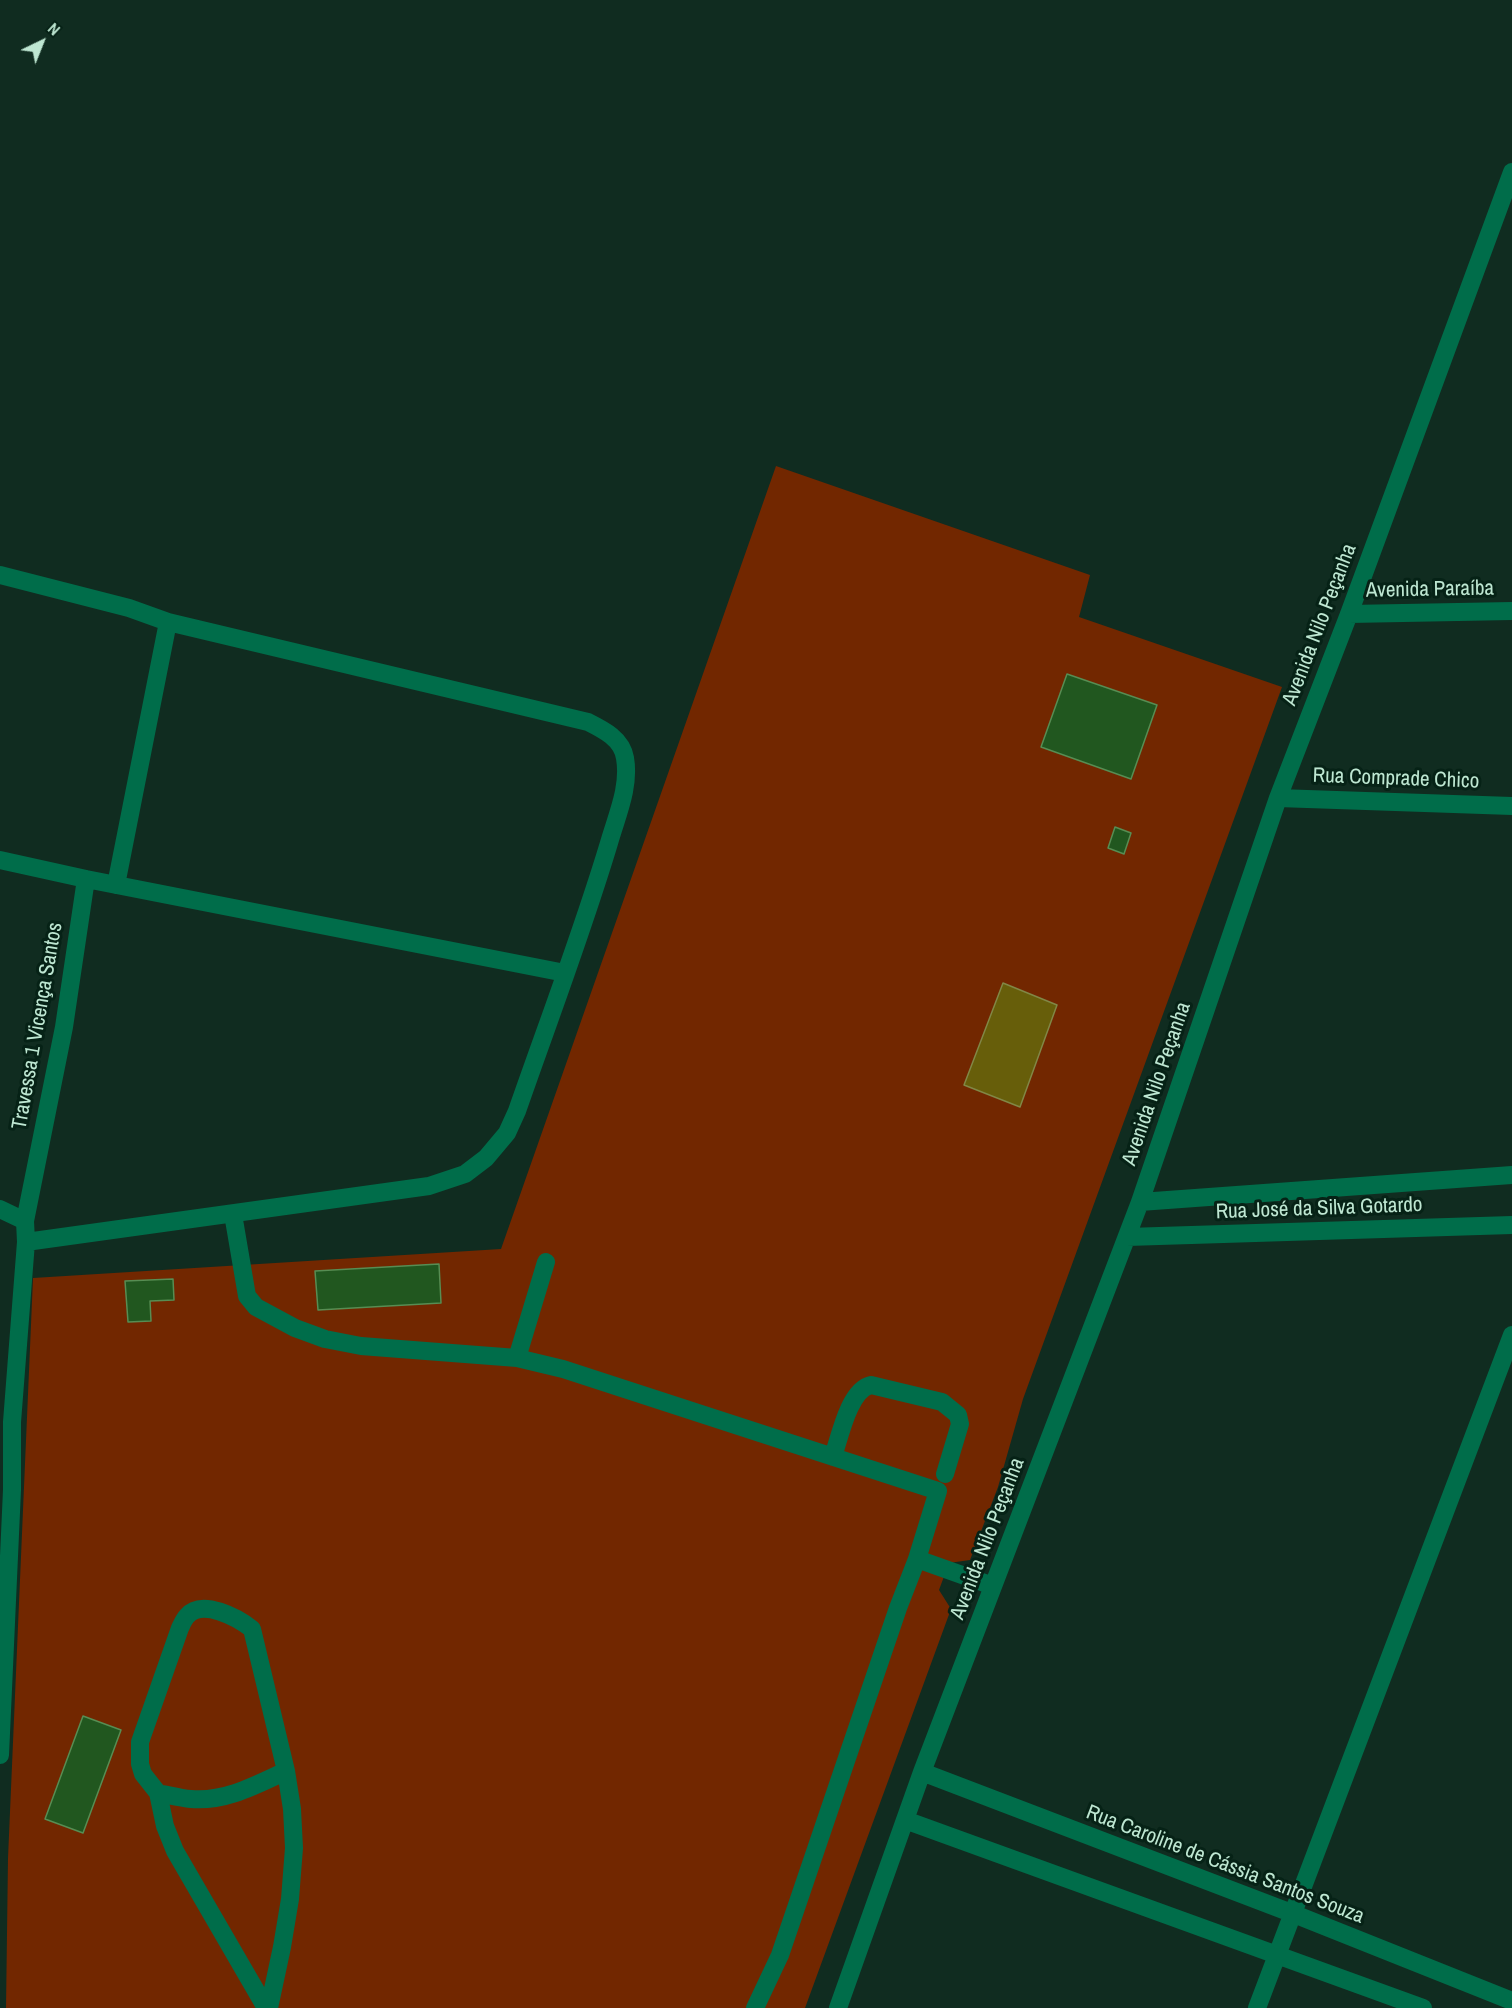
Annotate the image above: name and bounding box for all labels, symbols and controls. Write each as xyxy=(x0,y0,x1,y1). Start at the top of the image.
north arrow xyxy=(12,12,72,72)
text: N xyxy=(43,18,65,40)
street label: Avenida Nilo Peçanha xyxy=(1278,541,1362,709)
street label: Avenida Paraíba xyxy=(1366,576,1494,604)
street label: Rua Comprade Chico xyxy=(1312,764,1480,794)
street label: Travessa 1 Vicença Santos xyxy=(7,921,69,1131)
street label: Avenida Nilo Peçanha xyxy=(1117,999,1197,1169)
street label: Rua José da Silva Gotardo xyxy=(1215,1193,1423,1225)
street label: Avenida Nilo Peçanha xyxy=(946,1455,1030,1623)
street label: Rua Caroline de Cássia Santos Souza xyxy=(1082,1800,1368,1930)

